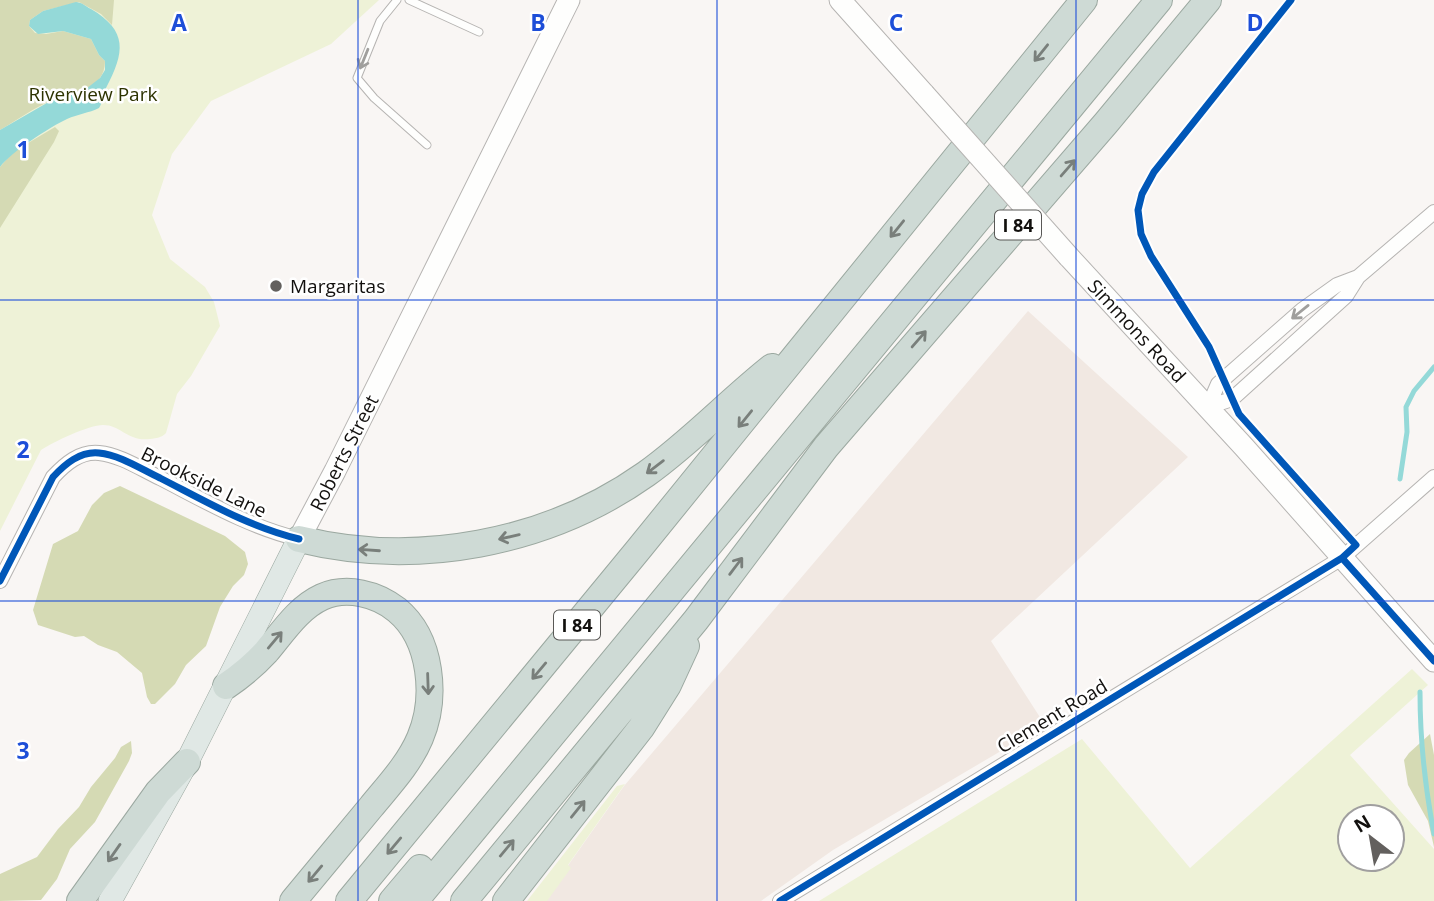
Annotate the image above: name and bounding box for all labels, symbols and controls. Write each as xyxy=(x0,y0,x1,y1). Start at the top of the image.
text: A xyxy=(171,6,187,38)
text: B xyxy=(530,6,546,38)
text: C xyxy=(889,6,903,38)
text: D xyxy=(1246,6,1264,38)
one-way arrow xyxy=(1033,43,1048,61)
one-way arrow xyxy=(357,48,370,69)
park label: Riverview Park xyxy=(29,81,157,107)
text: 1 xyxy=(16,133,30,165)
one-way arrow xyxy=(1060,159,1076,177)
road number: I 84 xyxy=(995,210,1041,240)
one-way arrow xyxy=(889,220,905,238)
place label: Margaritas xyxy=(290,273,385,299)
street label: Simmons Road xyxy=(1082,274,1192,388)
marker: Margaritas xyxy=(268,278,284,294)
one-way arrow xyxy=(1291,305,1309,320)
one-way arrow xyxy=(911,331,927,349)
street label: Roberts Street xyxy=(304,390,385,516)
one-way arrow xyxy=(737,409,752,427)
text: 2 xyxy=(16,433,30,465)
street label: Brookside Lane xyxy=(137,440,271,524)
one-way arrow xyxy=(646,459,665,474)
one-way arrow xyxy=(498,531,521,544)
one-way arrow xyxy=(358,543,380,556)
one-way arrow xyxy=(729,557,744,576)
road number: I 84 xyxy=(554,610,600,640)
one-way arrow xyxy=(268,632,283,650)
one-way arrow xyxy=(531,662,547,680)
one-way arrow xyxy=(422,672,435,695)
street label: Clement Road xyxy=(992,673,1112,759)
text: 3 xyxy=(16,734,30,766)
one-way arrow xyxy=(571,800,586,818)
north arrow xyxy=(1336,803,1406,873)
text: N xyxy=(1349,808,1376,839)
one-way arrow xyxy=(386,837,402,855)
one-way arrow xyxy=(500,840,515,858)
one-way arrow xyxy=(107,843,121,862)
one-way arrow xyxy=(308,865,323,883)

